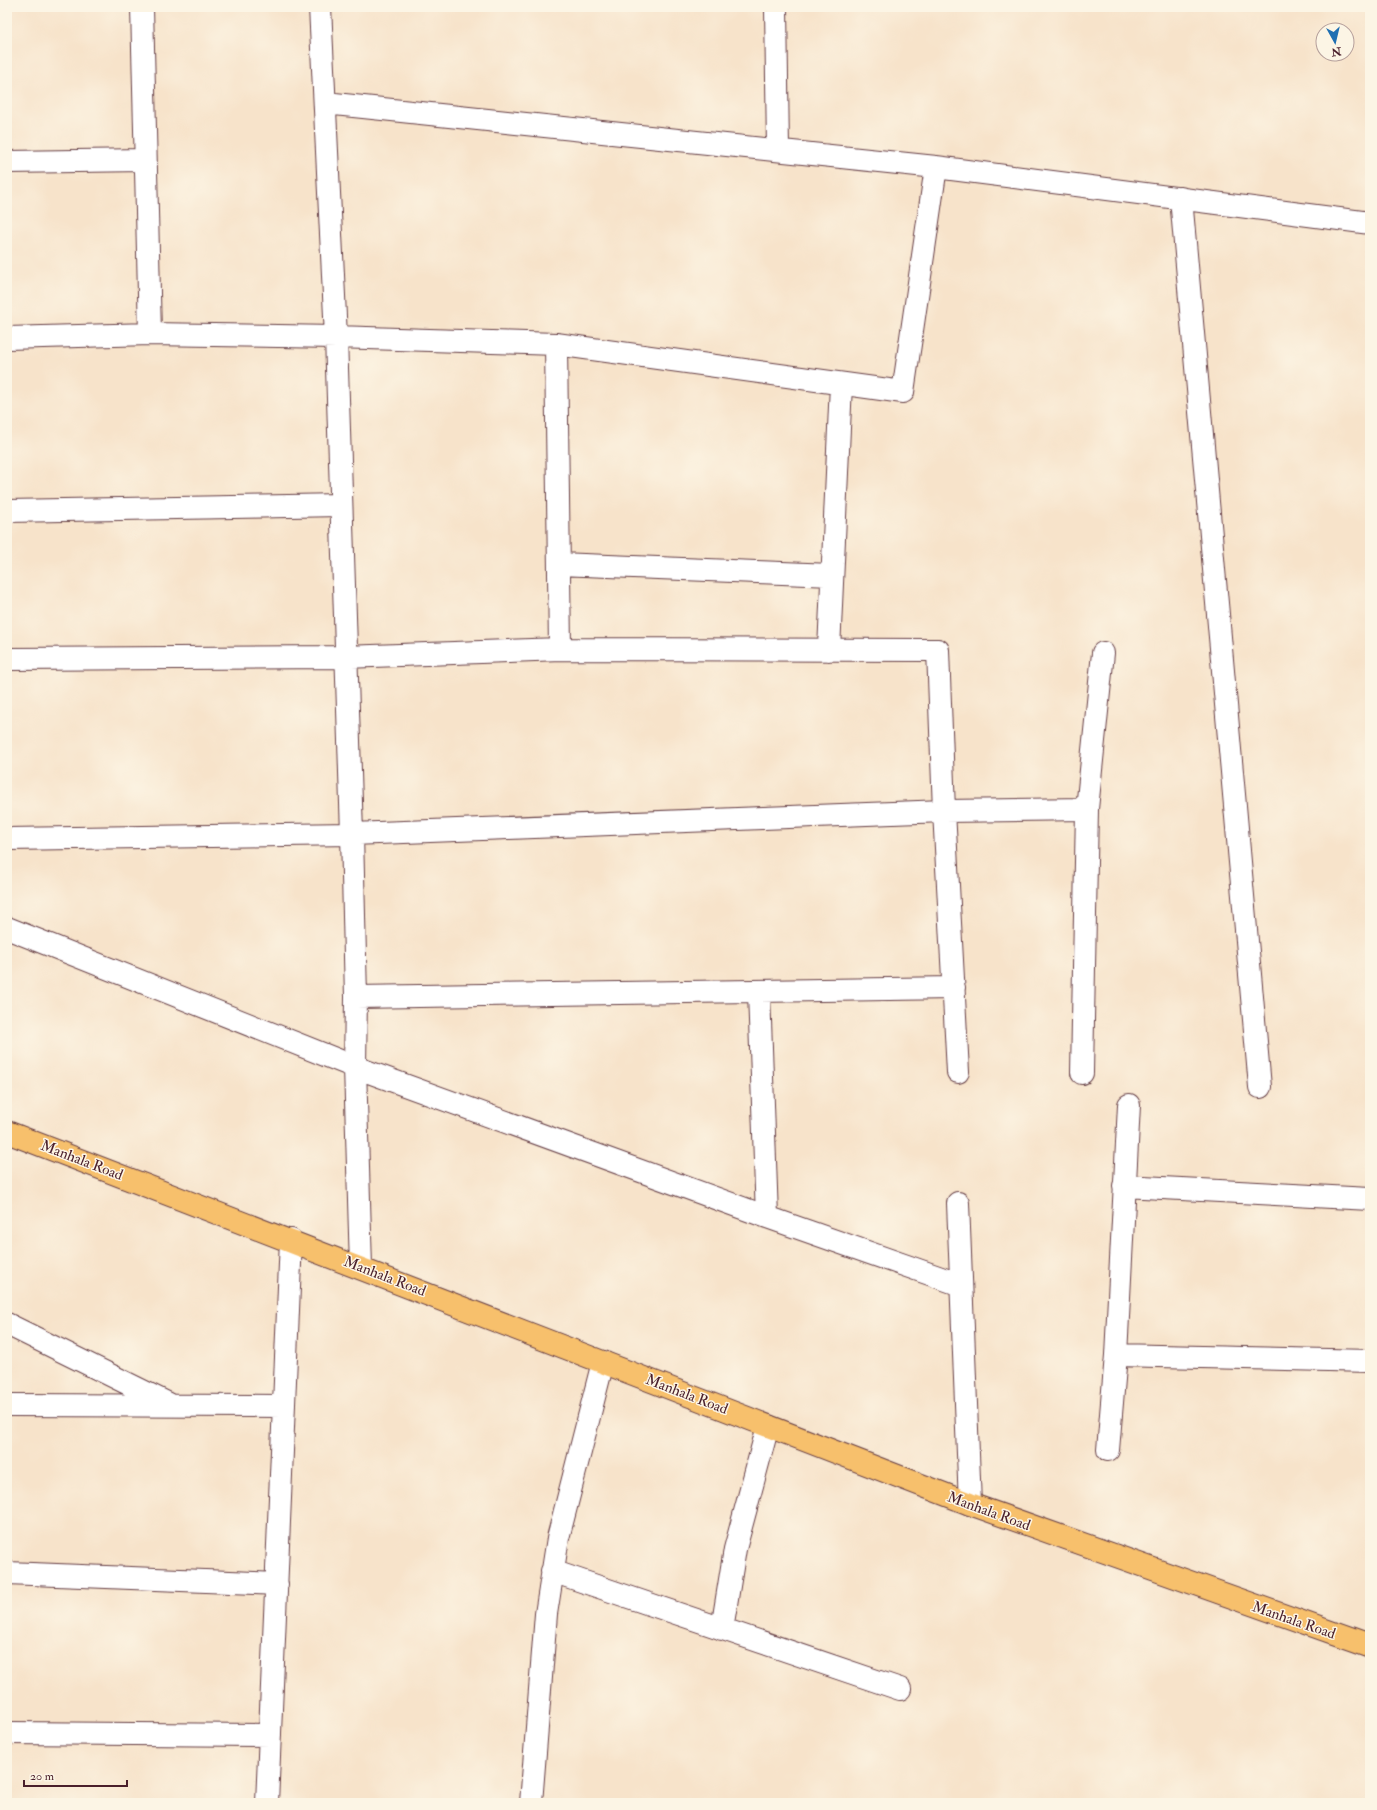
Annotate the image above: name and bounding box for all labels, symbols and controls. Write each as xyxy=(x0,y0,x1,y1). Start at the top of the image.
north arrow xyxy=(1315,22,1355,62)
text: N xyxy=(1329,44,1343,59)
street label: Manhala Road xyxy=(38,1136,126,1185)
street label: Manhala Road xyxy=(341,1252,429,1301)
street label: Manhala Road xyxy=(643,1370,731,1419)
street label: Manhala Road xyxy=(945,1488,1033,1535)
street label: Manhala Road xyxy=(1250,1597,1339,1644)
scale bar xyxy=(24,1762,127,1788)
text: 20 m xyxy=(30,1769,55,1784)

